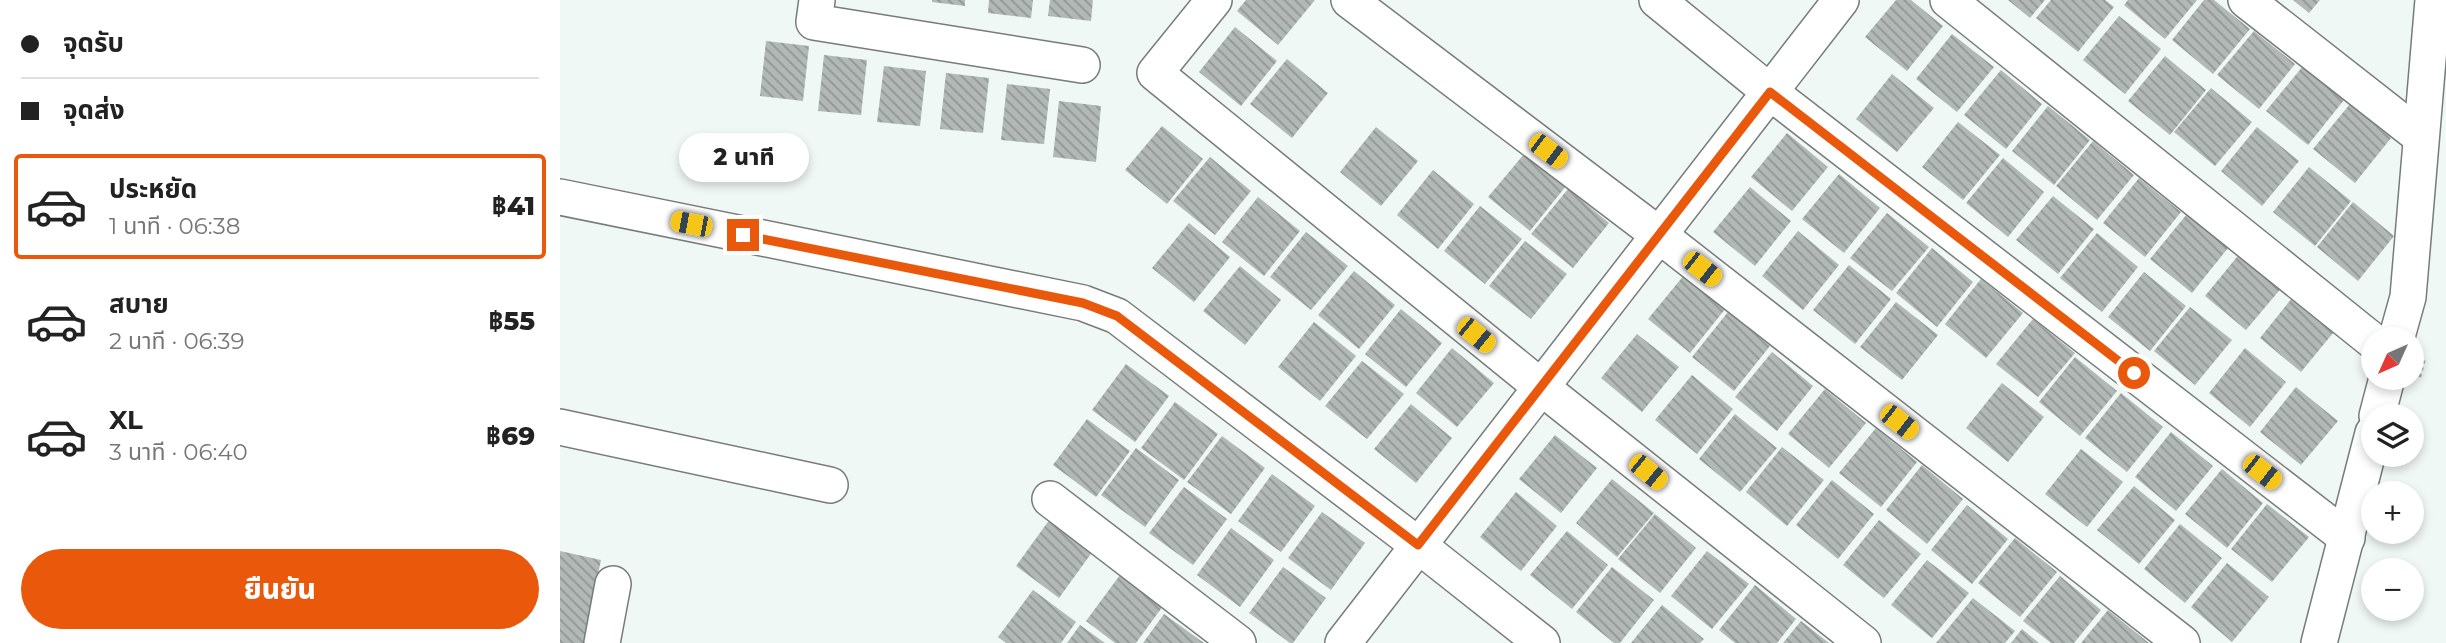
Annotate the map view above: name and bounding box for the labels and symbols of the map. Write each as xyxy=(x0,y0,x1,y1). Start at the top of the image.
car xyxy=(1525,130,1572,172)
callout: 2 นาที xyxy=(678,134,808,182)
car xyxy=(669,210,714,238)
route end xyxy=(727,219,759,251)
car xyxy=(1679,248,1726,290)
car xyxy=(1454,314,1499,356)
north arrow xyxy=(2361,327,2424,390)
route start xyxy=(2118,357,2150,389)
car xyxy=(1876,401,1923,443)
car xyxy=(1626,451,1671,493)
car xyxy=(2239,451,2286,493)

